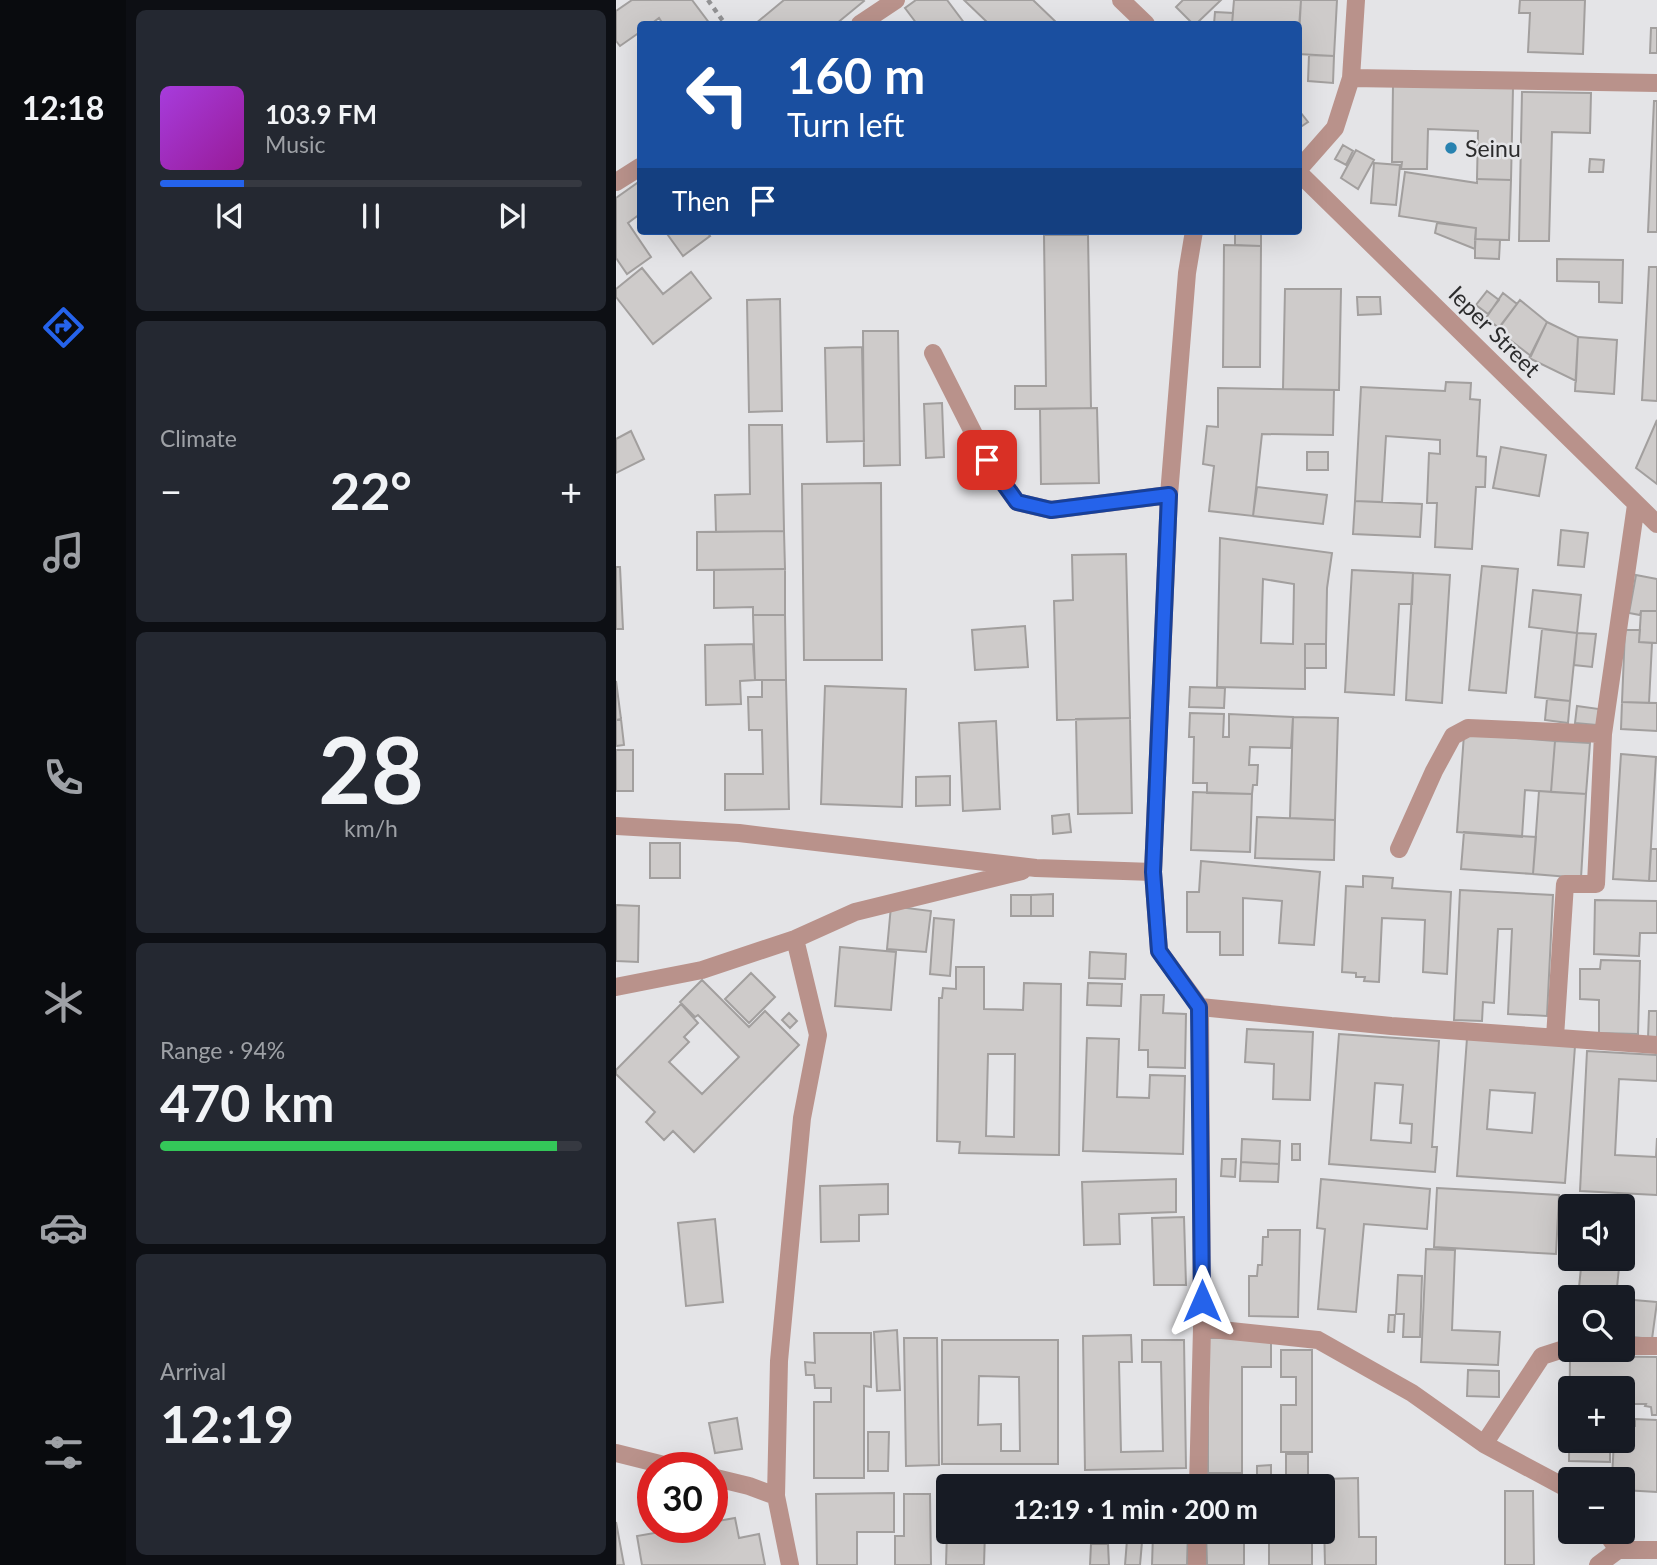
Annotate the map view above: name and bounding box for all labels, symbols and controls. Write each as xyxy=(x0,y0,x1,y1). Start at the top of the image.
text: 160 m xyxy=(787,46,925,104)
icon: left xyxy=(672,49,763,140)
text: 12:18 xyxy=(22,88,104,127)
text: 103.9 FM xyxy=(265,98,377,130)
text: Turn left xyxy=(787,105,904,144)
text: Music xyxy=(265,130,325,158)
place label: Seinu xyxy=(1465,134,1521,162)
marker: Seinu xyxy=(1443,140,1459,156)
icon: arrive xyxy=(744,182,782,220)
text: Then xyxy=(672,185,730,217)
icon: previous xyxy=(211,197,249,235)
icon: pause xyxy=(352,197,390,235)
icon: next xyxy=(493,197,531,235)
street label: Ieper Street xyxy=(1444,280,1547,383)
icon: directions xyxy=(39,303,88,352)
text: Climate xyxy=(160,424,237,452)
pin xyxy=(957,430,1017,490)
icon: arrive xyxy=(968,441,1006,479)
text: 22° xyxy=(330,459,412,521)
text: − xyxy=(160,468,182,514)
text: + xyxy=(560,468,582,514)
icon: music xyxy=(39,528,88,577)
text: 28 xyxy=(318,714,424,823)
icon: phone xyxy=(39,753,88,802)
text: km/h xyxy=(344,814,398,842)
icon: climate xyxy=(39,978,88,1027)
text: Range · 94% xyxy=(160,1036,285,1064)
text: 470 km xyxy=(160,1071,334,1133)
map controls xyxy=(1558,1194,1635,1544)
button: sound xyxy=(1558,1194,1635,1271)
icon: car xyxy=(39,1203,88,1252)
position arrow xyxy=(1165,1264,1239,1338)
button: search xyxy=(1558,1285,1635,1362)
text: Arrival xyxy=(160,1357,226,1385)
button: + xyxy=(1558,1376,1635,1453)
text: 12:19 xyxy=(160,1392,294,1454)
icon: filters xyxy=(39,1428,88,1477)
speed limit sign: 30 xyxy=(637,1452,728,1543)
button: − xyxy=(1558,1467,1635,1544)
text: 12:19 · 1 min · 200 m xyxy=(1013,1493,1258,1525)

